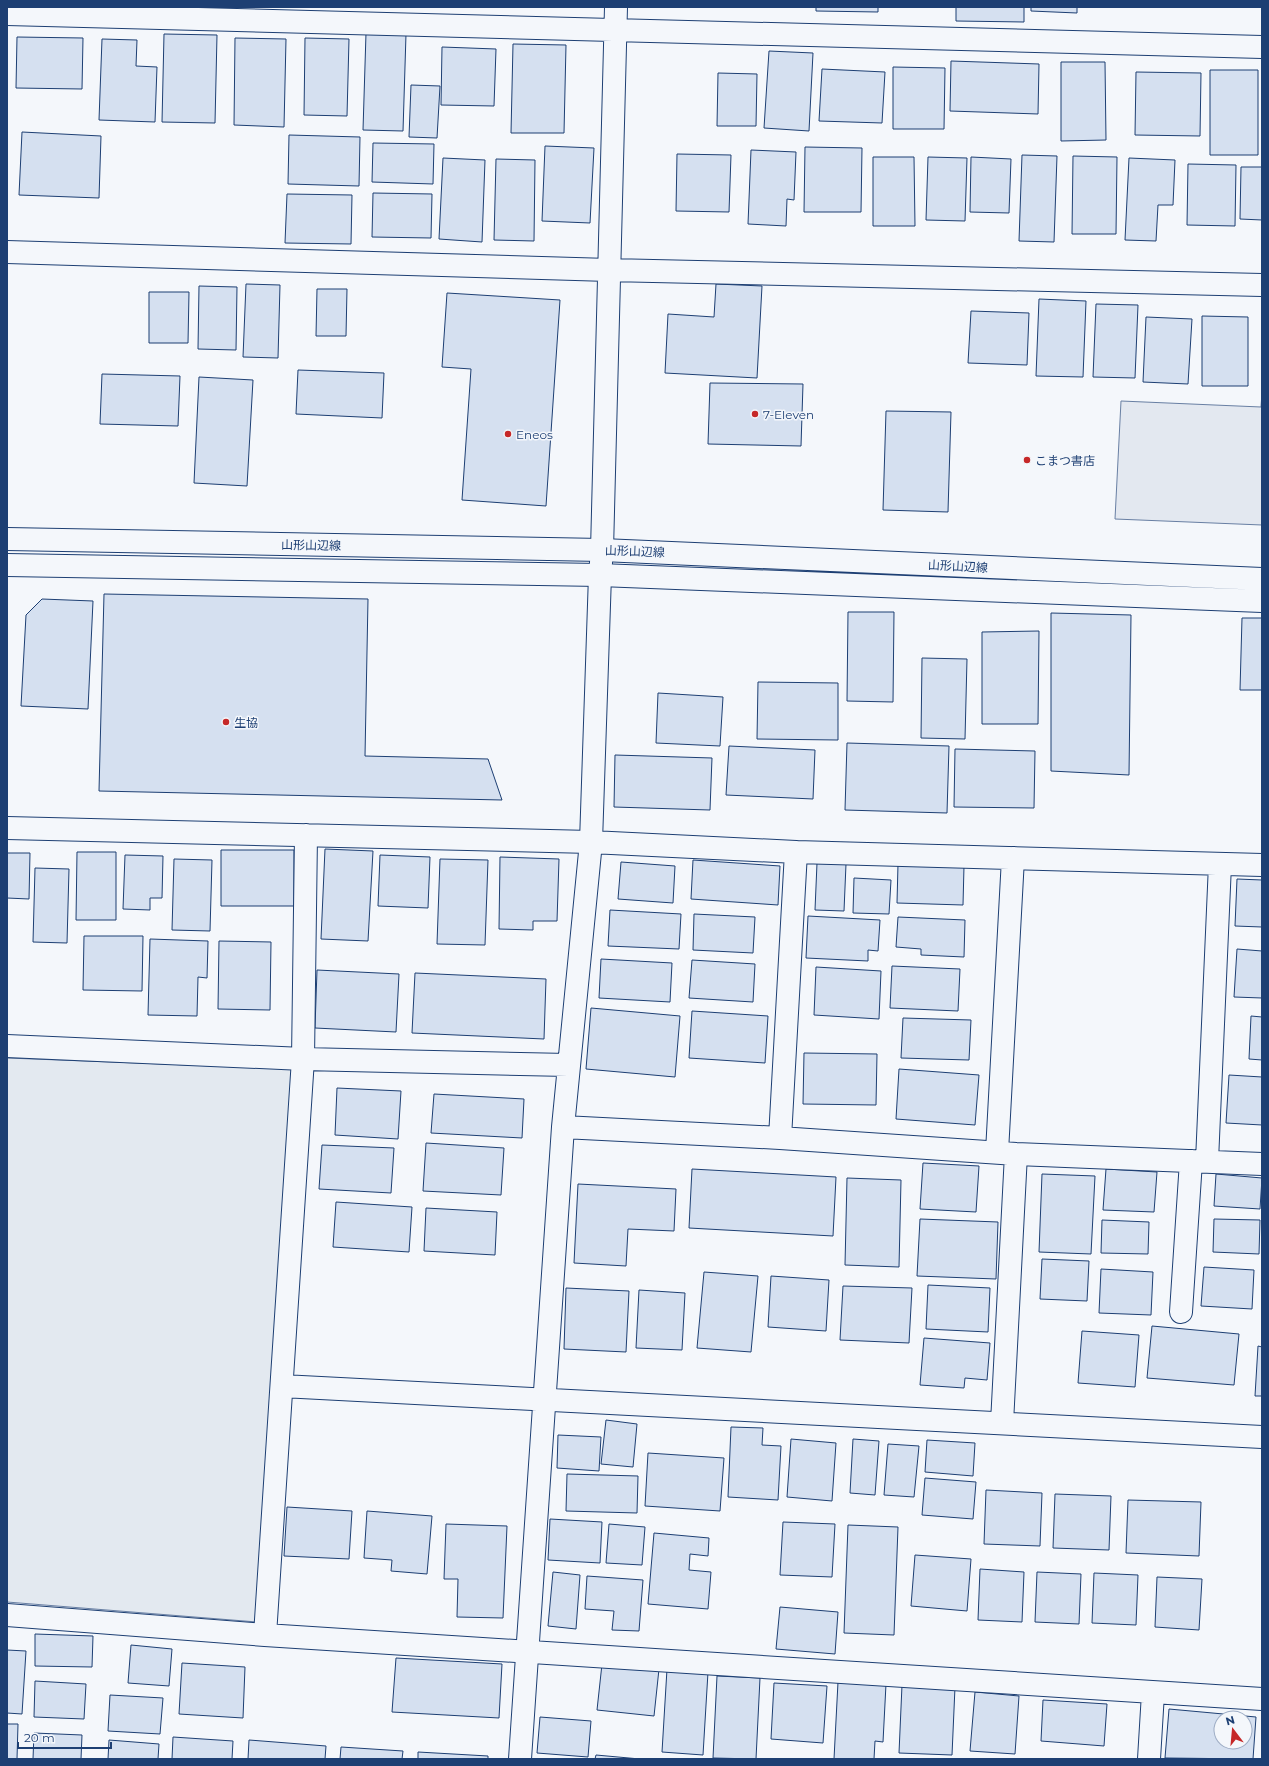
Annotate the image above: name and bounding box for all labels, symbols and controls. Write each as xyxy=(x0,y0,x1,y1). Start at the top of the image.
place label: 7-Eleven xyxy=(763,407,814,422)
marker: 7-Eleven xyxy=(750,409,760,419)
place label: Eneos xyxy=(516,427,553,442)
marker: Eneos xyxy=(503,429,513,439)
place label: こまつ書店 xyxy=(1035,453,1095,468)
marker: こまつ書店 xyxy=(1022,455,1032,465)
street label: 山形山辺線 xyxy=(281,537,341,553)
street label: 山形山辺線 xyxy=(605,542,665,560)
street label: 山形山辺線 xyxy=(928,557,988,575)
place label: 生協 xyxy=(234,715,258,730)
marker: 生協 xyxy=(221,717,231,727)
north arrow xyxy=(1213,1710,1253,1750)
text: N xyxy=(1224,1712,1236,1728)
scale bar xyxy=(18,1724,111,1750)
text: 20 m xyxy=(24,1730,55,1745)

